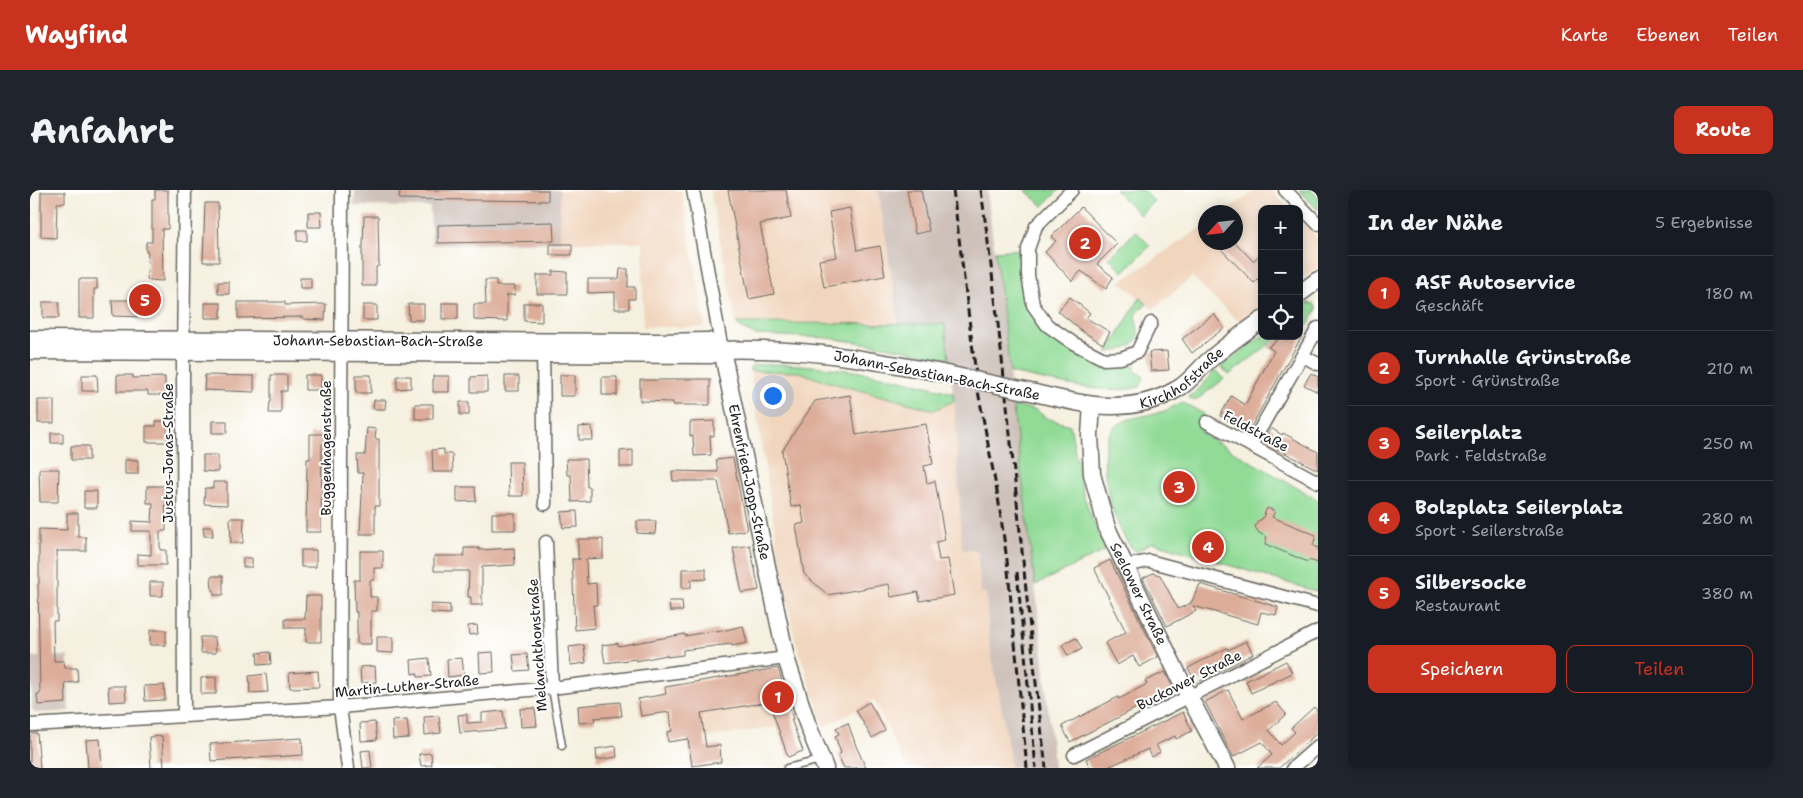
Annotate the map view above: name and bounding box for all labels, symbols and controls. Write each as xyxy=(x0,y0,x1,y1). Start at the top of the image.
text: Wayfind xyxy=(25,19,128,51)
text: Karte xyxy=(1561,23,1608,47)
text: Ebenen xyxy=(1636,23,1700,47)
text: Teilen xyxy=(1728,23,1778,47)
button: Route xyxy=(1674,106,1773,154)
text: Anfahrt xyxy=(30,107,174,154)
north arrow xyxy=(1198,205,1243,250)
map controls xyxy=(1258,205,1303,340)
button: + xyxy=(1258,205,1303,250)
text: In der Nähe xyxy=(1368,209,1503,237)
text: 5 Ergebnisse xyxy=(1655,212,1753,233)
pin: 2 xyxy=(1069,224,1101,262)
button: − xyxy=(1258,250,1303,295)
text: ASF Autoservice xyxy=(1415,270,1576,295)
pin: 5 xyxy=(129,281,161,319)
text: 1 xyxy=(1380,283,1388,304)
text: 180 m xyxy=(1705,283,1753,304)
button: locate xyxy=(1258,295,1303,340)
text: Geschäft xyxy=(1415,295,1484,316)
street label: Johann-Sebastian-Bach-Straße xyxy=(273,331,483,350)
street label: Kirchhofstraße xyxy=(1138,343,1227,412)
text: Turnhalle Grünstraße xyxy=(1415,345,1631,370)
street label: Johann-Sebastian-Bach-Straße xyxy=(832,346,1042,404)
text: 2 xyxy=(1378,358,1390,379)
text: 210 m xyxy=(1706,358,1753,379)
text: Sport · Grünstraße xyxy=(1415,370,1560,391)
street label: Buggenhagenstraße xyxy=(317,380,335,516)
street label: Justus-Jonas-Straße xyxy=(159,383,177,523)
your location xyxy=(760,383,786,409)
street label: Ehrenfried-Jopp-Straße xyxy=(724,402,774,562)
street label: Feldstraße xyxy=(1220,406,1292,456)
text: Seilerplatz xyxy=(1415,420,1523,445)
text: 3 xyxy=(1378,433,1390,454)
text: 250 m xyxy=(1702,433,1753,454)
text: Park · Feldstraße xyxy=(1415,445,1547,466)
pin: 3 xyxy=(1163,468,1195,506)
text: Bolzplatz Seilerplatz xyxy=(1415,495,1623,520)
text: 4 xyxy=(1378,508,1390,529)
text: 280 m xyxy=(1701,508,1753,529)
text: Sport · Seilerstraße xyxy=(1415,520,1564,541)
pin: 4 xyxy=(1192,528,1224,566)
street label: Seelower Straße xyxy=(1106,539,1171,648)
text: Silbersocke xyxy=(1415,570,1527,595)
street label: Melanchthonstraße xyxy=(523,578,551,712)
text: 5 xyxy=(1379,583,1389,604)
text: 380 m xyxy=(1701,583,1753,604)
text: Restaurant xyxy=(1415,595,1501,616)
button: Speichern xyxy=(1368,645,1556,693)
button: Teilen xyxy=(1566,645,1753,693)
street label: Buckower Straße xyxy=(1134,646,1244,714)
street label: Martin-Luther-Straße xyxy=(334,671,480,701)
pin: 1 xyxy=(762,678,794,716)

